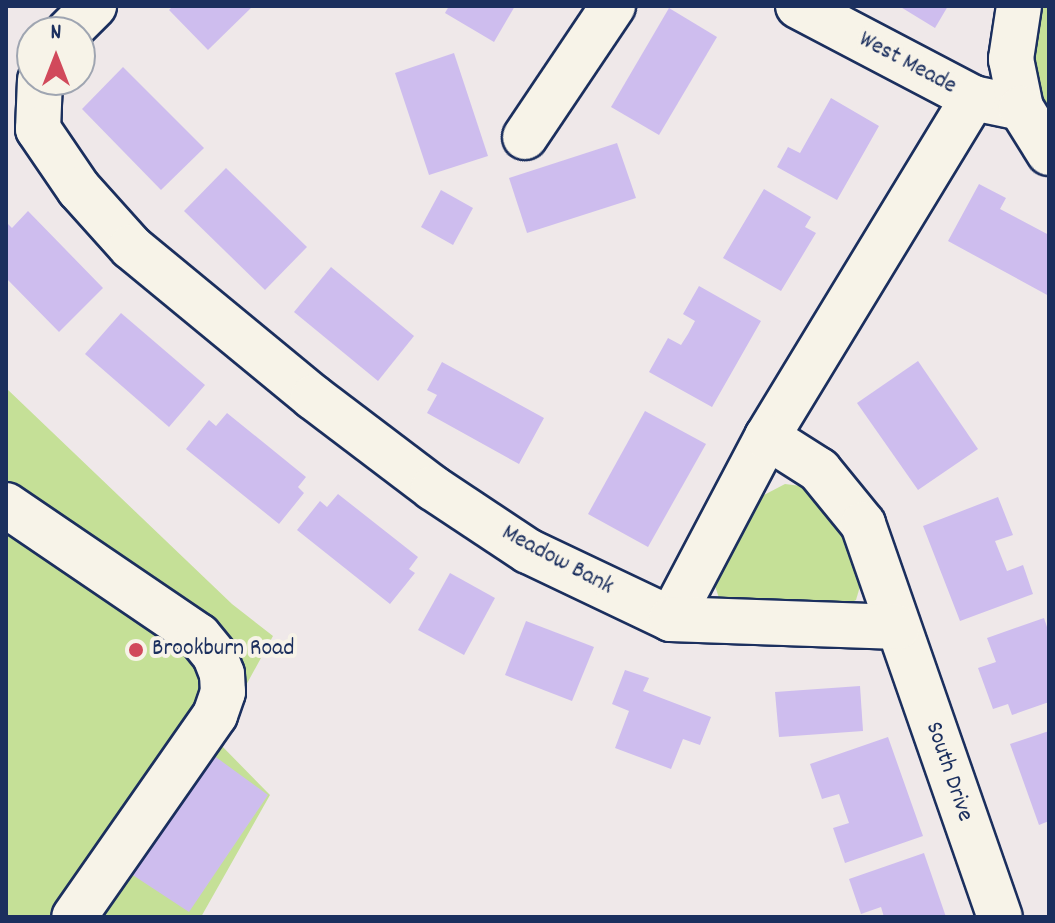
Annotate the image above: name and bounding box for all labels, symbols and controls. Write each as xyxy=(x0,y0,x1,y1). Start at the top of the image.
north arrow xyxy=(16,16,96,96)
text: N xyxy=(51,18,61,49)
street label: West Meade xyxy=(853,26,961,102)
street label: Meadow Bank xyxy=(496,520,618,602)
place label: Brookburn Road xyxy=(152,636,295,664)
marker: Brookburn Road xyxy=(127,641,145,659)
street label: South Drive xyxy=(918,719,978,825)

